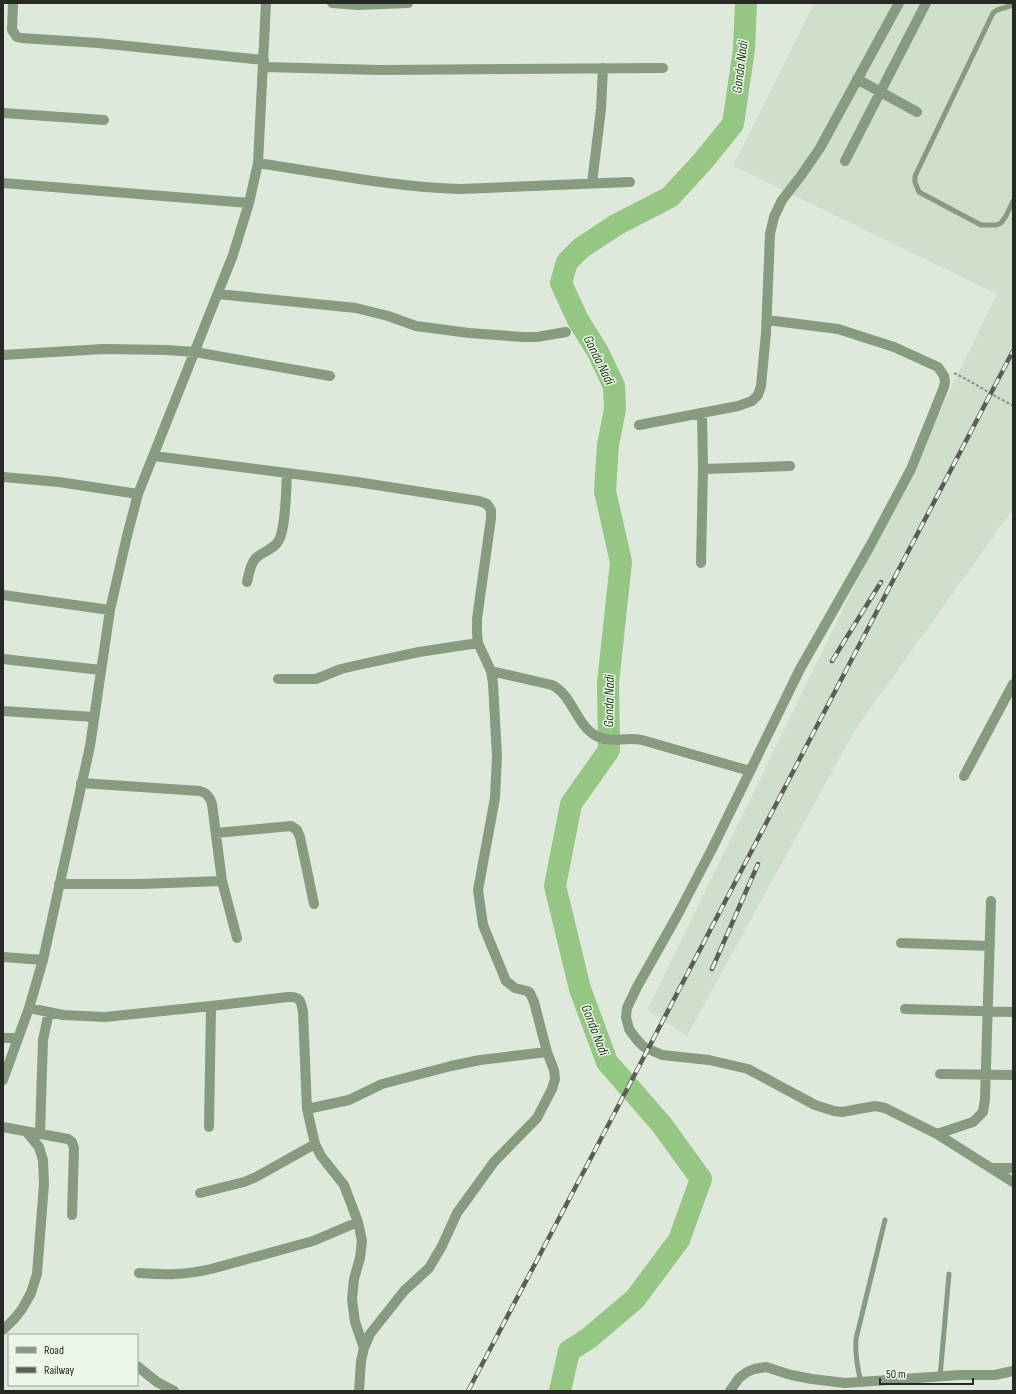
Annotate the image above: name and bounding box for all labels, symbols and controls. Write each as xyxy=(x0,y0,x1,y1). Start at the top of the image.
water label: Gonda Nadi xyxy=(728,39,752,94)
water label: Gonda Nadi xyxy=(580,332,618,388)
water label: Gonda Nadi xyxy=(600,674,618,728)
water label: Gonda Nadi xyxy=(578,1002,613,1058)
legend xyxy=(8,1334,138,1386)
text: Road xyxy=(44,1343,64,1358)
scale bar xyxy=(880,1360,973,1386)
text: Railway xyxy=(44,1363,75,1378)
text: 50 m xyxy=(886,1367,906,1382)

